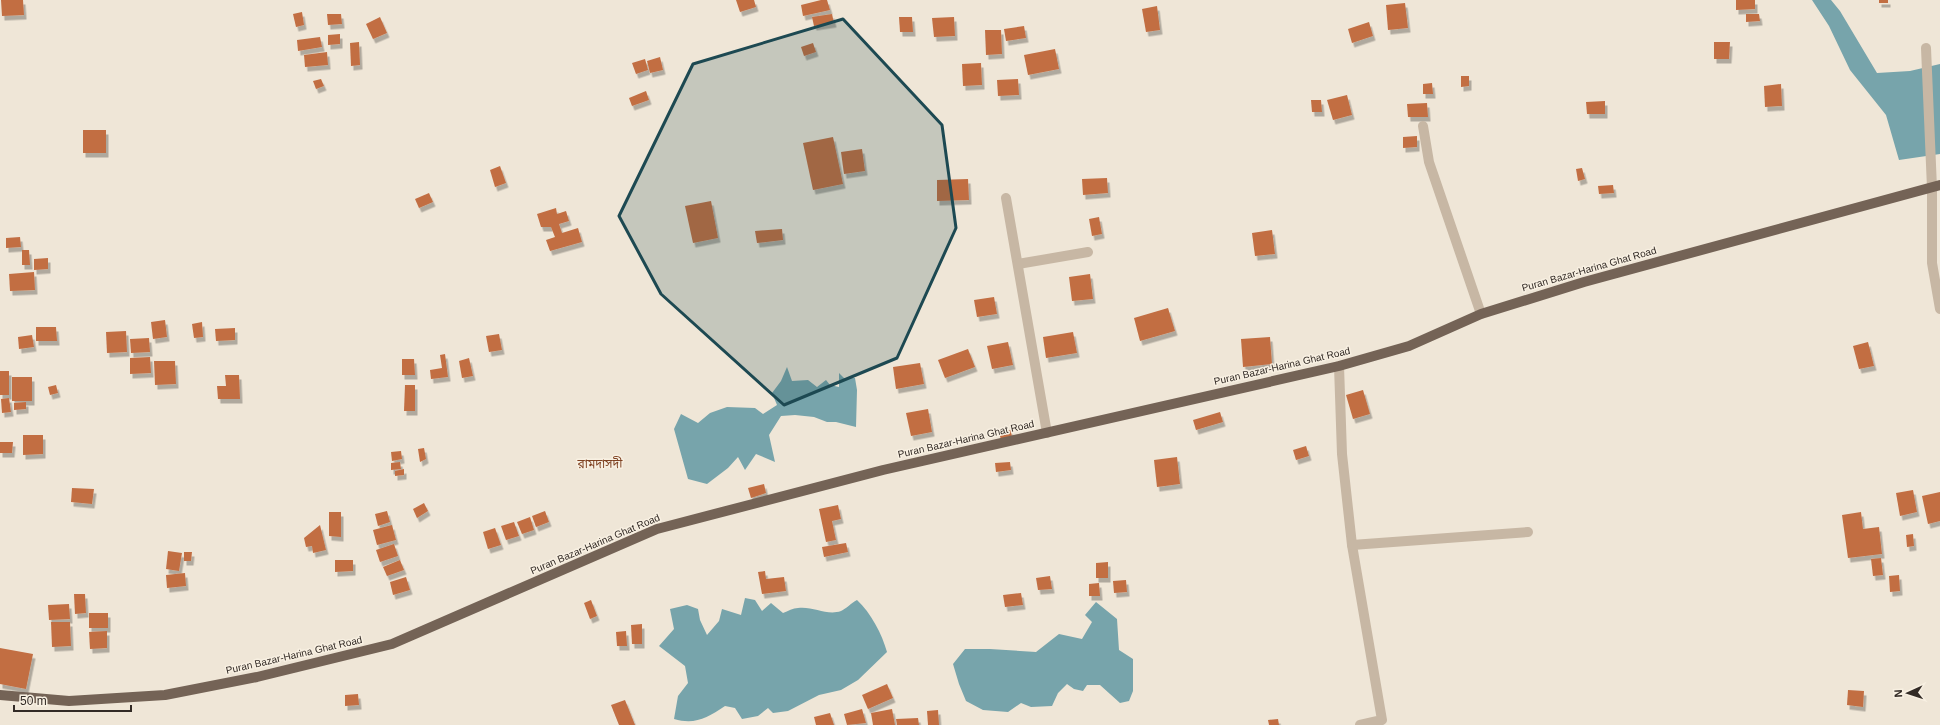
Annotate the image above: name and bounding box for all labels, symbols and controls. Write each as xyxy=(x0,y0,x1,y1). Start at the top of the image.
street label: Puran Bazar-Harina Ghat Road xyxy=(1520,244,1658,294)
street label: Puran Bazar-Harina Ghat Road xyxy=(1213,345,1351,387)
street label: Puran Bazar-Harina Ghat Road xyxy=(897,418,1035,460)
district label: রামদাসদী xyxy=(577,456,623,471)
street label: Puran Bazar-Harina Ghat Road xyxy=(529,512,661,576)
street label: Puran Bazar-Harina Ghat Road xyxy=(225,634,363,676)
north arrow xyxy=(1888,673,1928,713)
scale bar xyxy=(14,687,131,713)
text: N xyxy=(1892,689,1904,698)
text: 50 m xyxy=(20,694,47,708)

